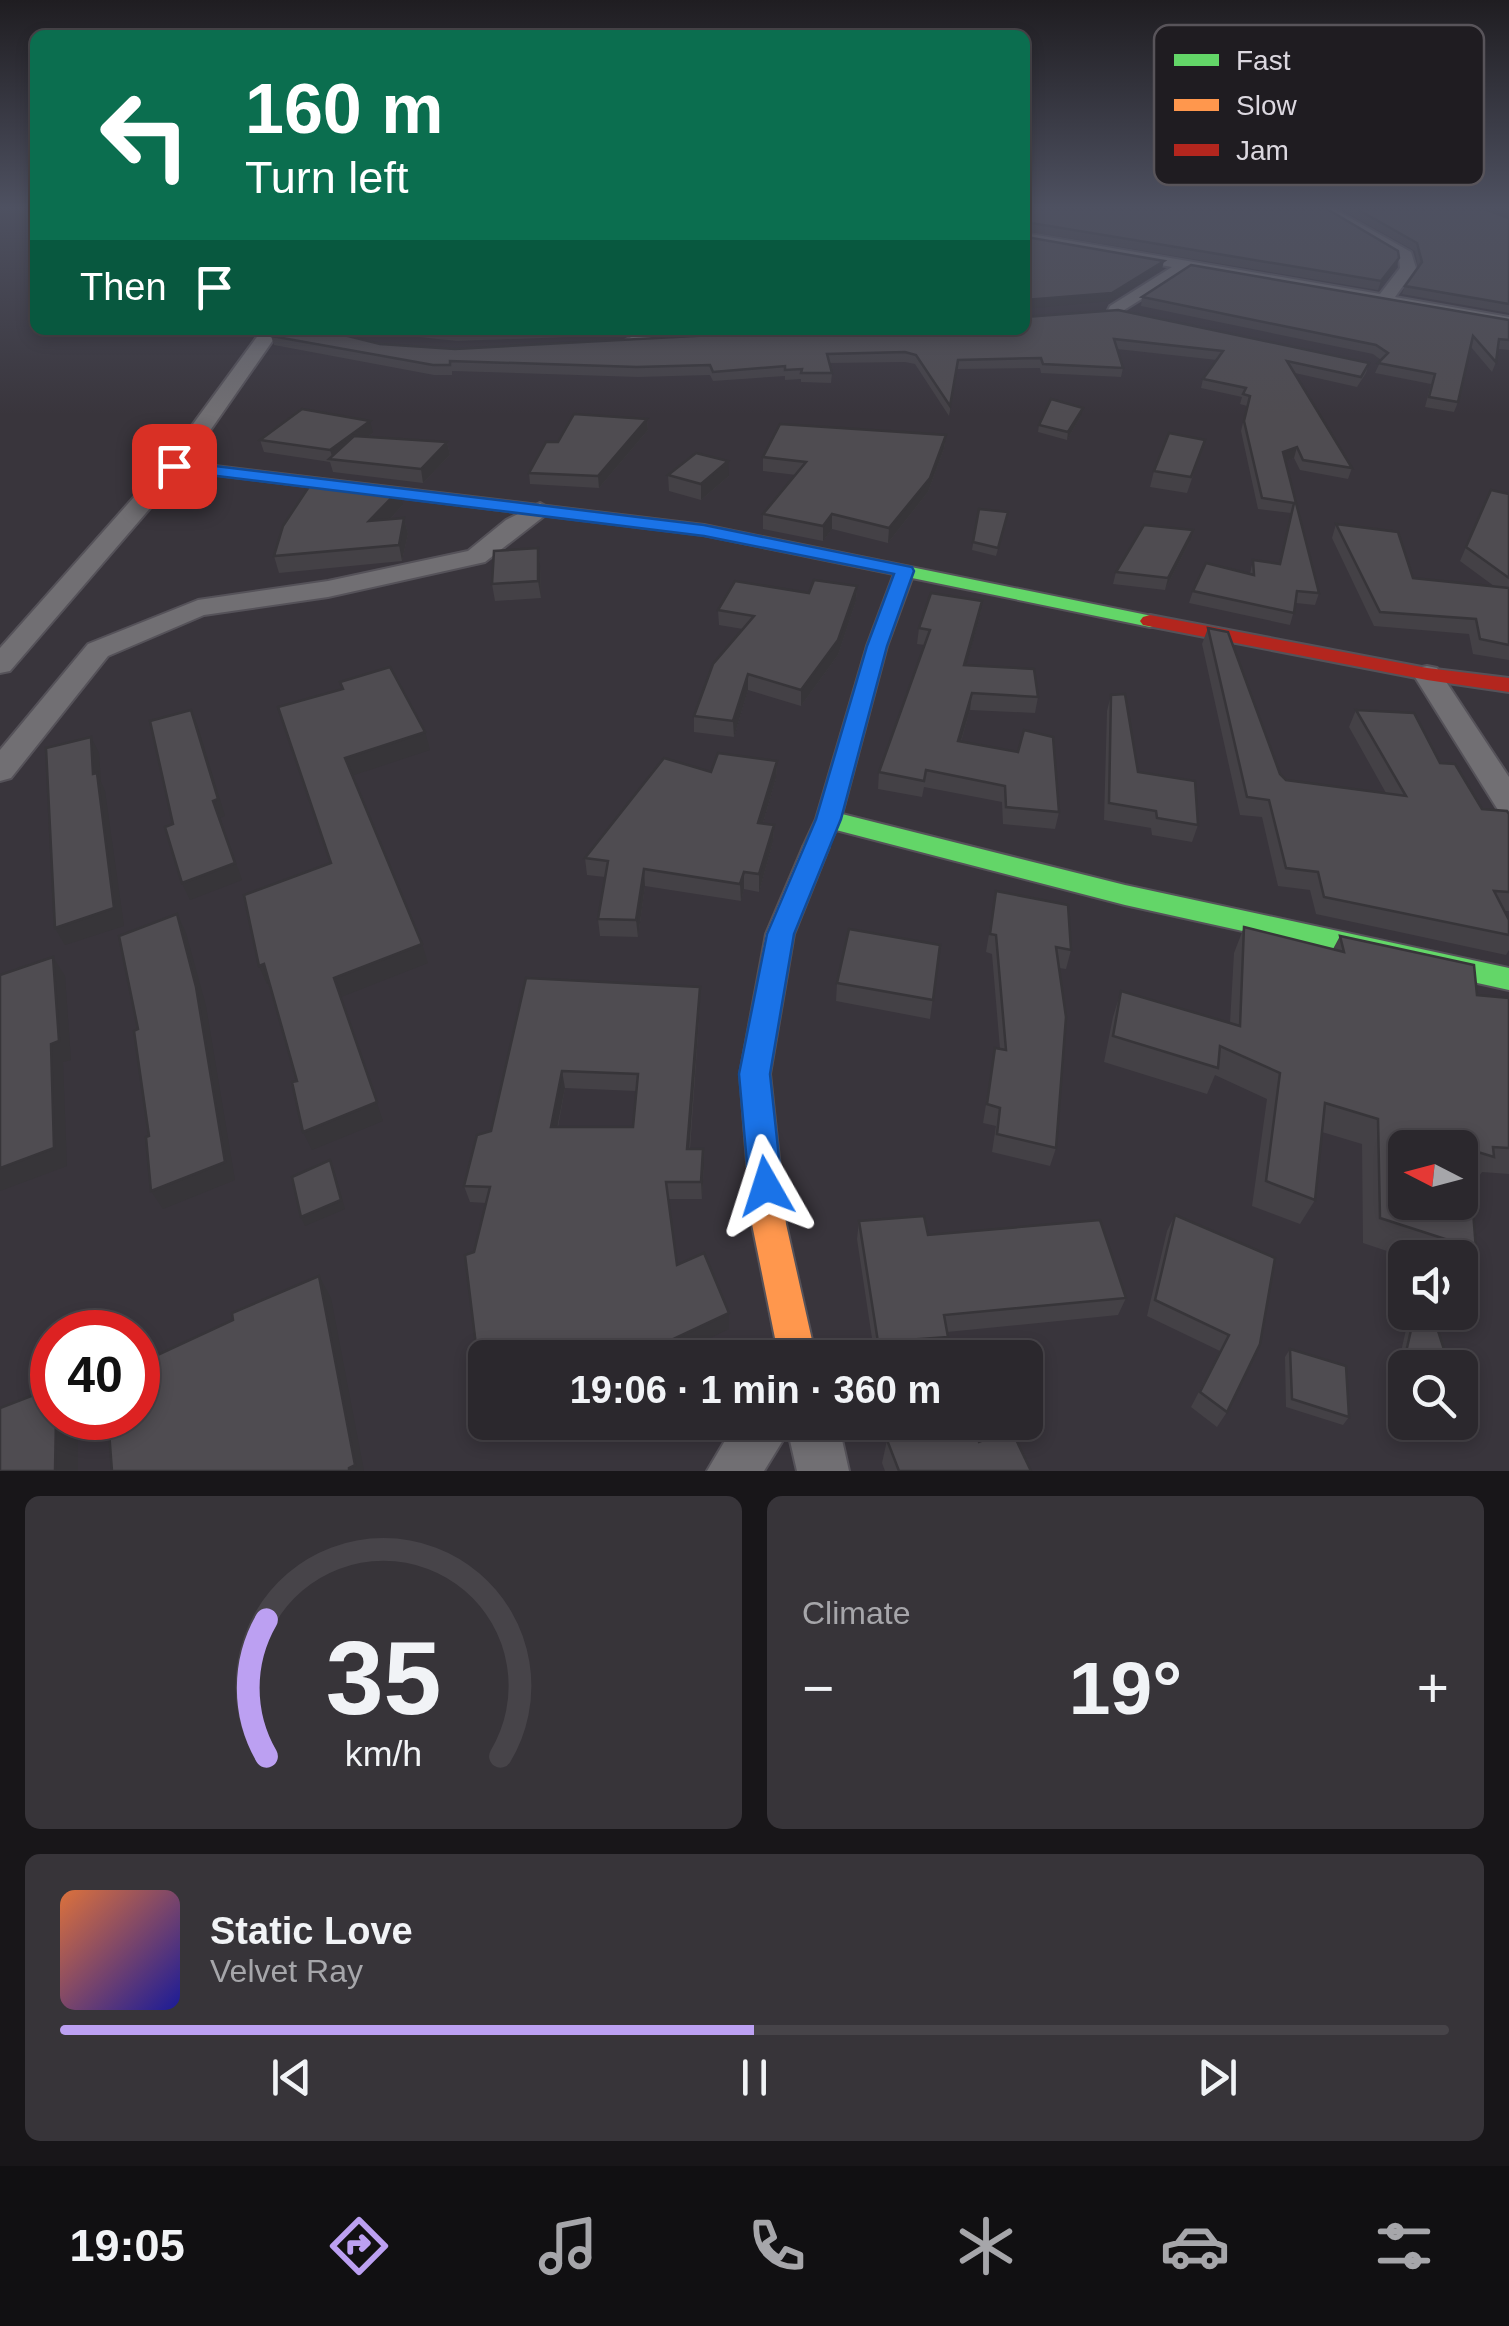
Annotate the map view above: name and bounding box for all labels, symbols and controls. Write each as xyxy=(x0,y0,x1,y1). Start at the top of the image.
legend xyxy=(1154,25,1484,185)
text: Fast xyxy=(1236,45,1291,76)
icon: left xyxy=(80,70,210,200)
text: 160 m xyxy=(245,70,443,148)
text: Slow xyxy=(1236,90,1297,121)
text: Jam xyxy=(1236,135,1289,166)
text: Turn left xyxy=(245,152,408,203)
icon: arrive xyxy=(187,260,242,315)
text: Then xyxy=(80,266,167,308)
pin xyxy=(132,424,217,509)
icon: arrive xyxy=(147,439,202,494)
north arrow xyxy=(1388,1130,1478,1220)
map controls xyxy=(1388,1130,1478,1440)
position arrow xyxy=(714,1134,818,1238)
button: sound xyxy=(1388,1240,1478,1330)
speed limit sign: 40 xyxy=(30,1310,160,1440)
button: search xyxy=(1388,1350,1478,1440)
text: 19:06 · 1 min · 360 m xyxy=(570,1369,941,1411)
text: Climate xyxy=(802,1595,910,1631)
text: 35 xyxy=(326,1620,441,1736)
text: 19° xyxy=(1069,1646,1182,1730)
text: − xyxy=(802,1657,834,1719)
text: + xyxy=(1417,1657,1449,1719)
text: km/h xyxy=(345,1734,422,1774)
text: Static Love xyxy=(210,1910,413,1952)
text: Velvet Ray xyxy=(210,1953,363,1989)
icon: previous xyxy=(264,2050,319,2105)
icon: pause xyxy=(727,2050,782,2105)
icon: next xyxy=(1190,2050,1245,2105)
icon: directions xyxy=(324,2211,394,2281)
icon: music xyxy=(533,2211,603,2281)
icon: phone xyxy=(742,2211,812,2281)
icon: climate xyxy=(951,2211,1021,2281)
icon: car xyxy=(1160,2211,1230,2281)
icon: filters xyxy=(1369,2211,1439,2281)
text: 19:05 xyxy=(70,2220,185,2271)

